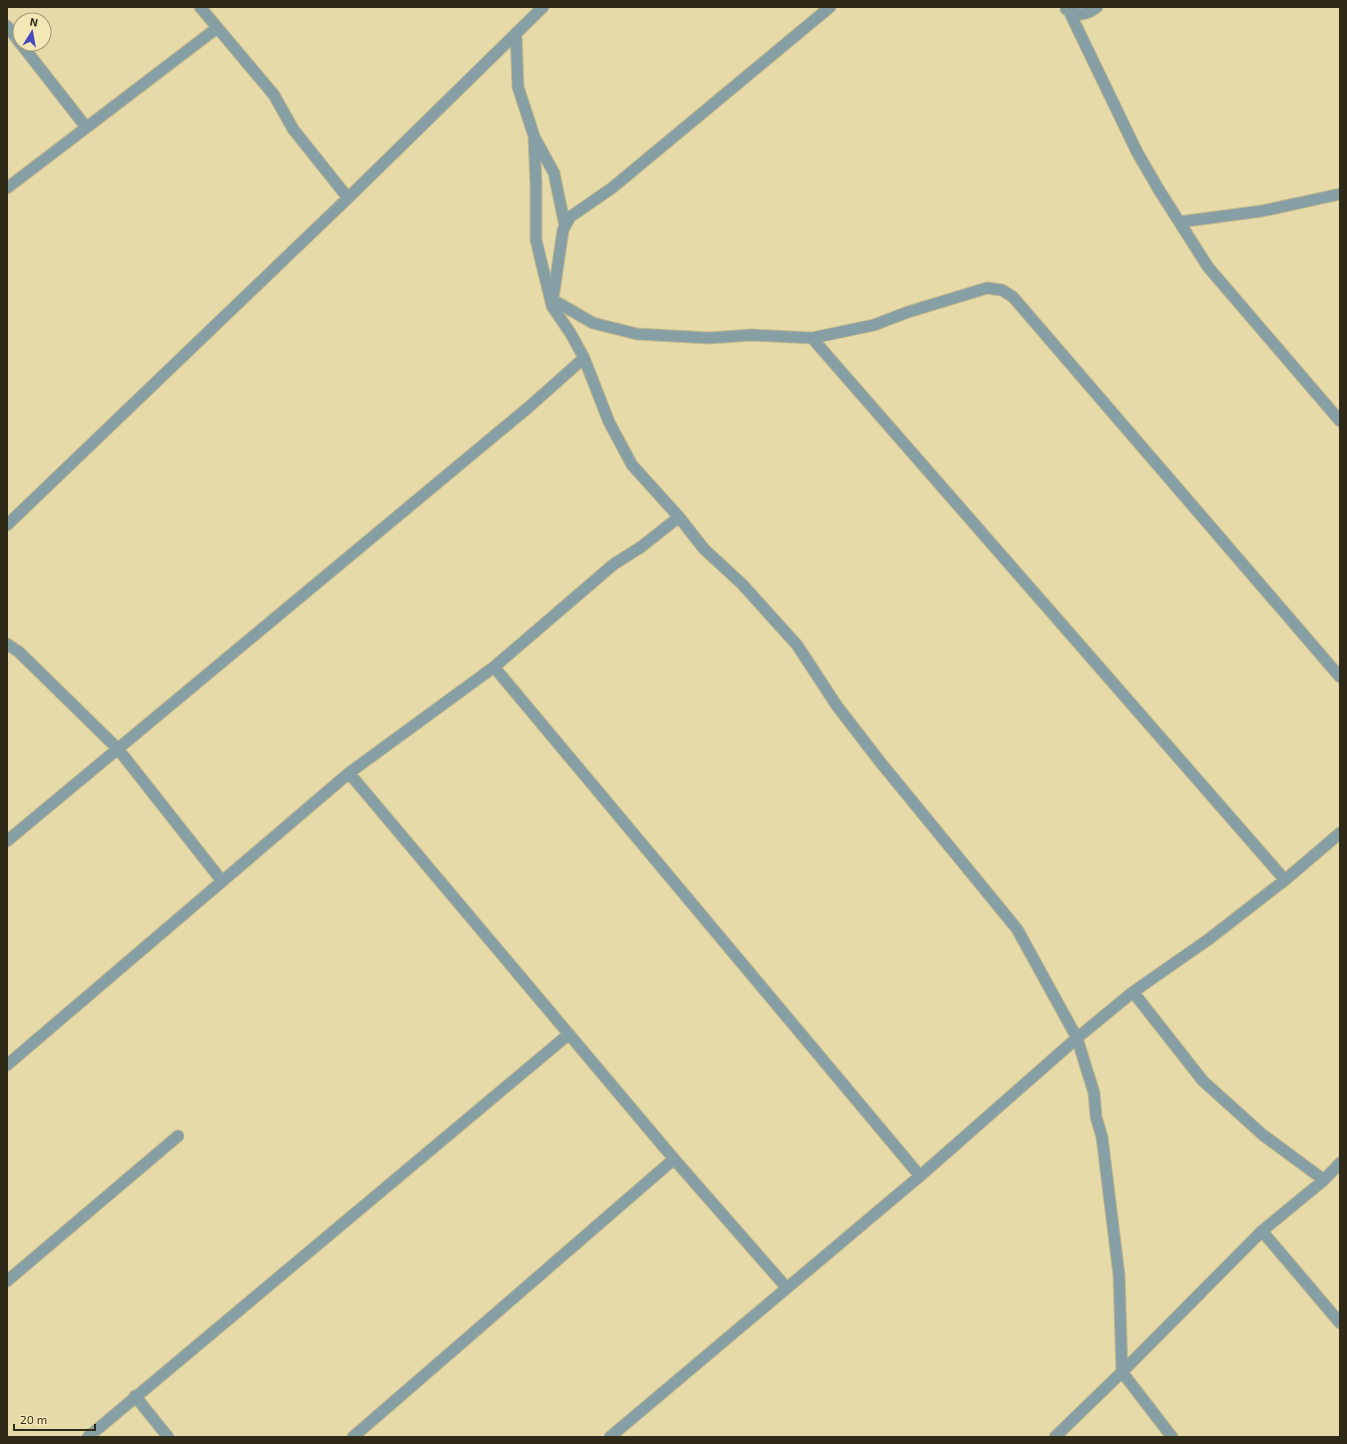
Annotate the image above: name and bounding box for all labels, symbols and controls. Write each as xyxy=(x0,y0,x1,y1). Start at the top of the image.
north arrow xyxy=(12,12,52,52)
text: N xyxy=(29,15,39,29)
scale bar xyxy=(14,1406,95,1432)
text: 20 m xyxy=(20,1412,47,1426)

